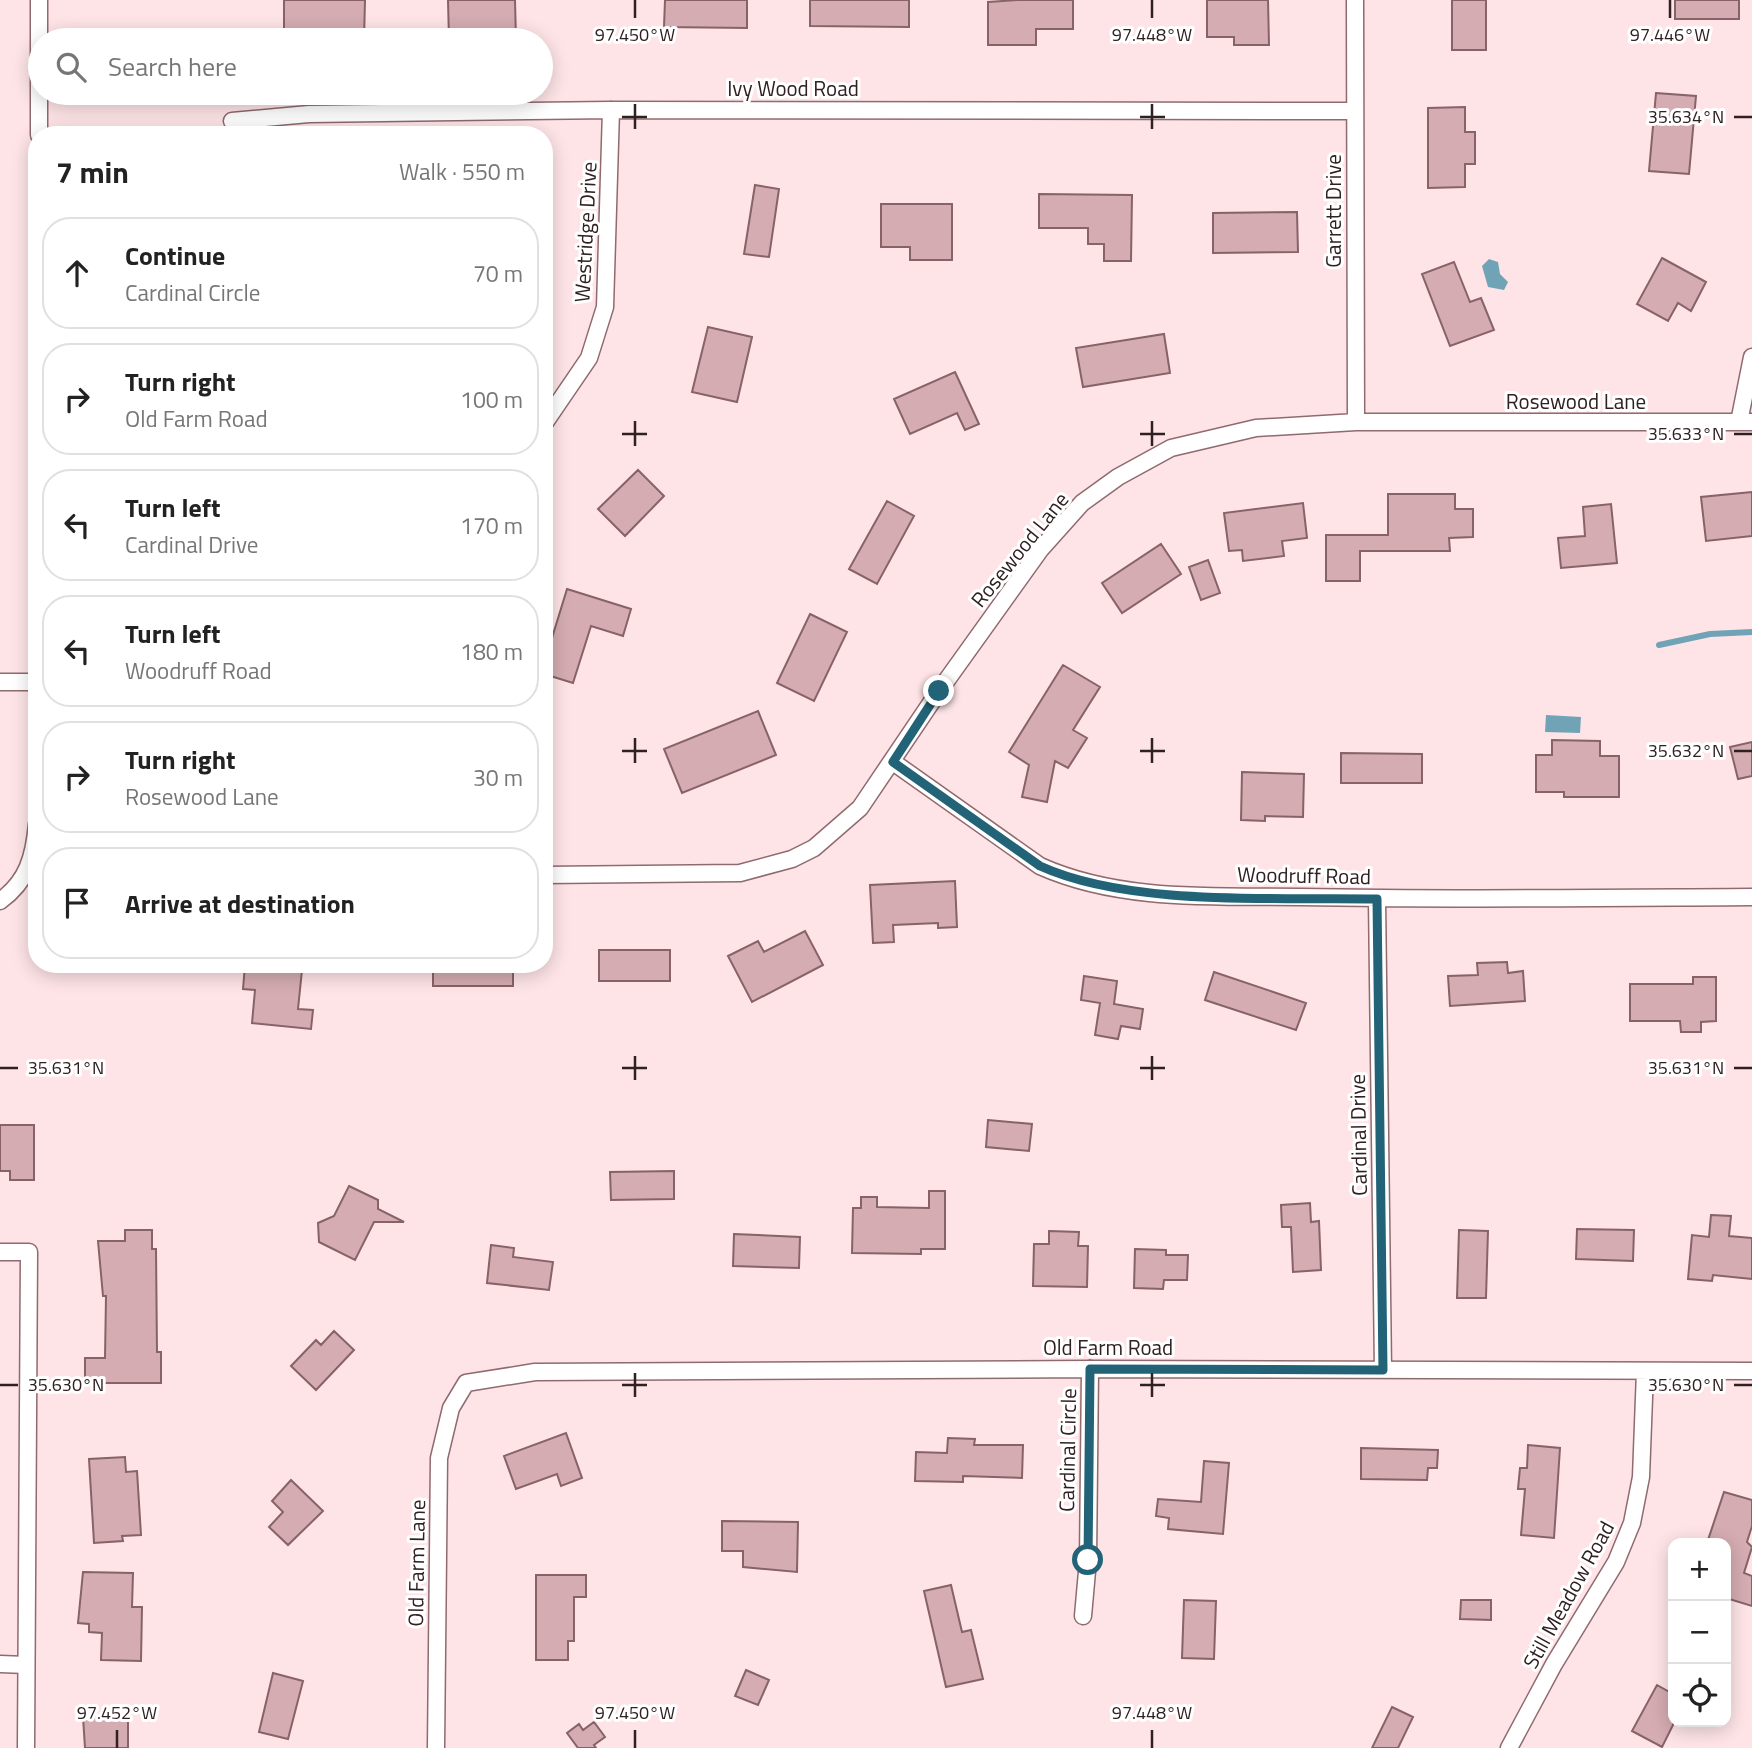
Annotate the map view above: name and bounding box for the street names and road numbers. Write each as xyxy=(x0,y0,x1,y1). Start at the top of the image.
street label: Ivy Wood Road xyxy=(727,72,859,104)
street label: Garrett Drive xyxy=(1317,154,1349,268)
street label: Westridge Drive xyxy=(565,161,605,303)
street label: Rosewood Lane xyxy=(1506,385,1646,417)
street label: Rosewood Lane xyxy=(963,485,1076,614)
street label: Woodruff Road xyxy=(1237,858,1371,892)
street label: Cardinal Drive xyxy=(1341,1074,1375,1196)
street label: Old Farm Road xyxy=(1043,1331,1173,1363)
street label: Cardinal Circle xyxy=(1050,1388,1084,1512)
street label: Old Farm Lane xyxy=(399,1499,433,1627)
street label: Still Meadow Road xyxy=(1514,1515,1622,1674)

